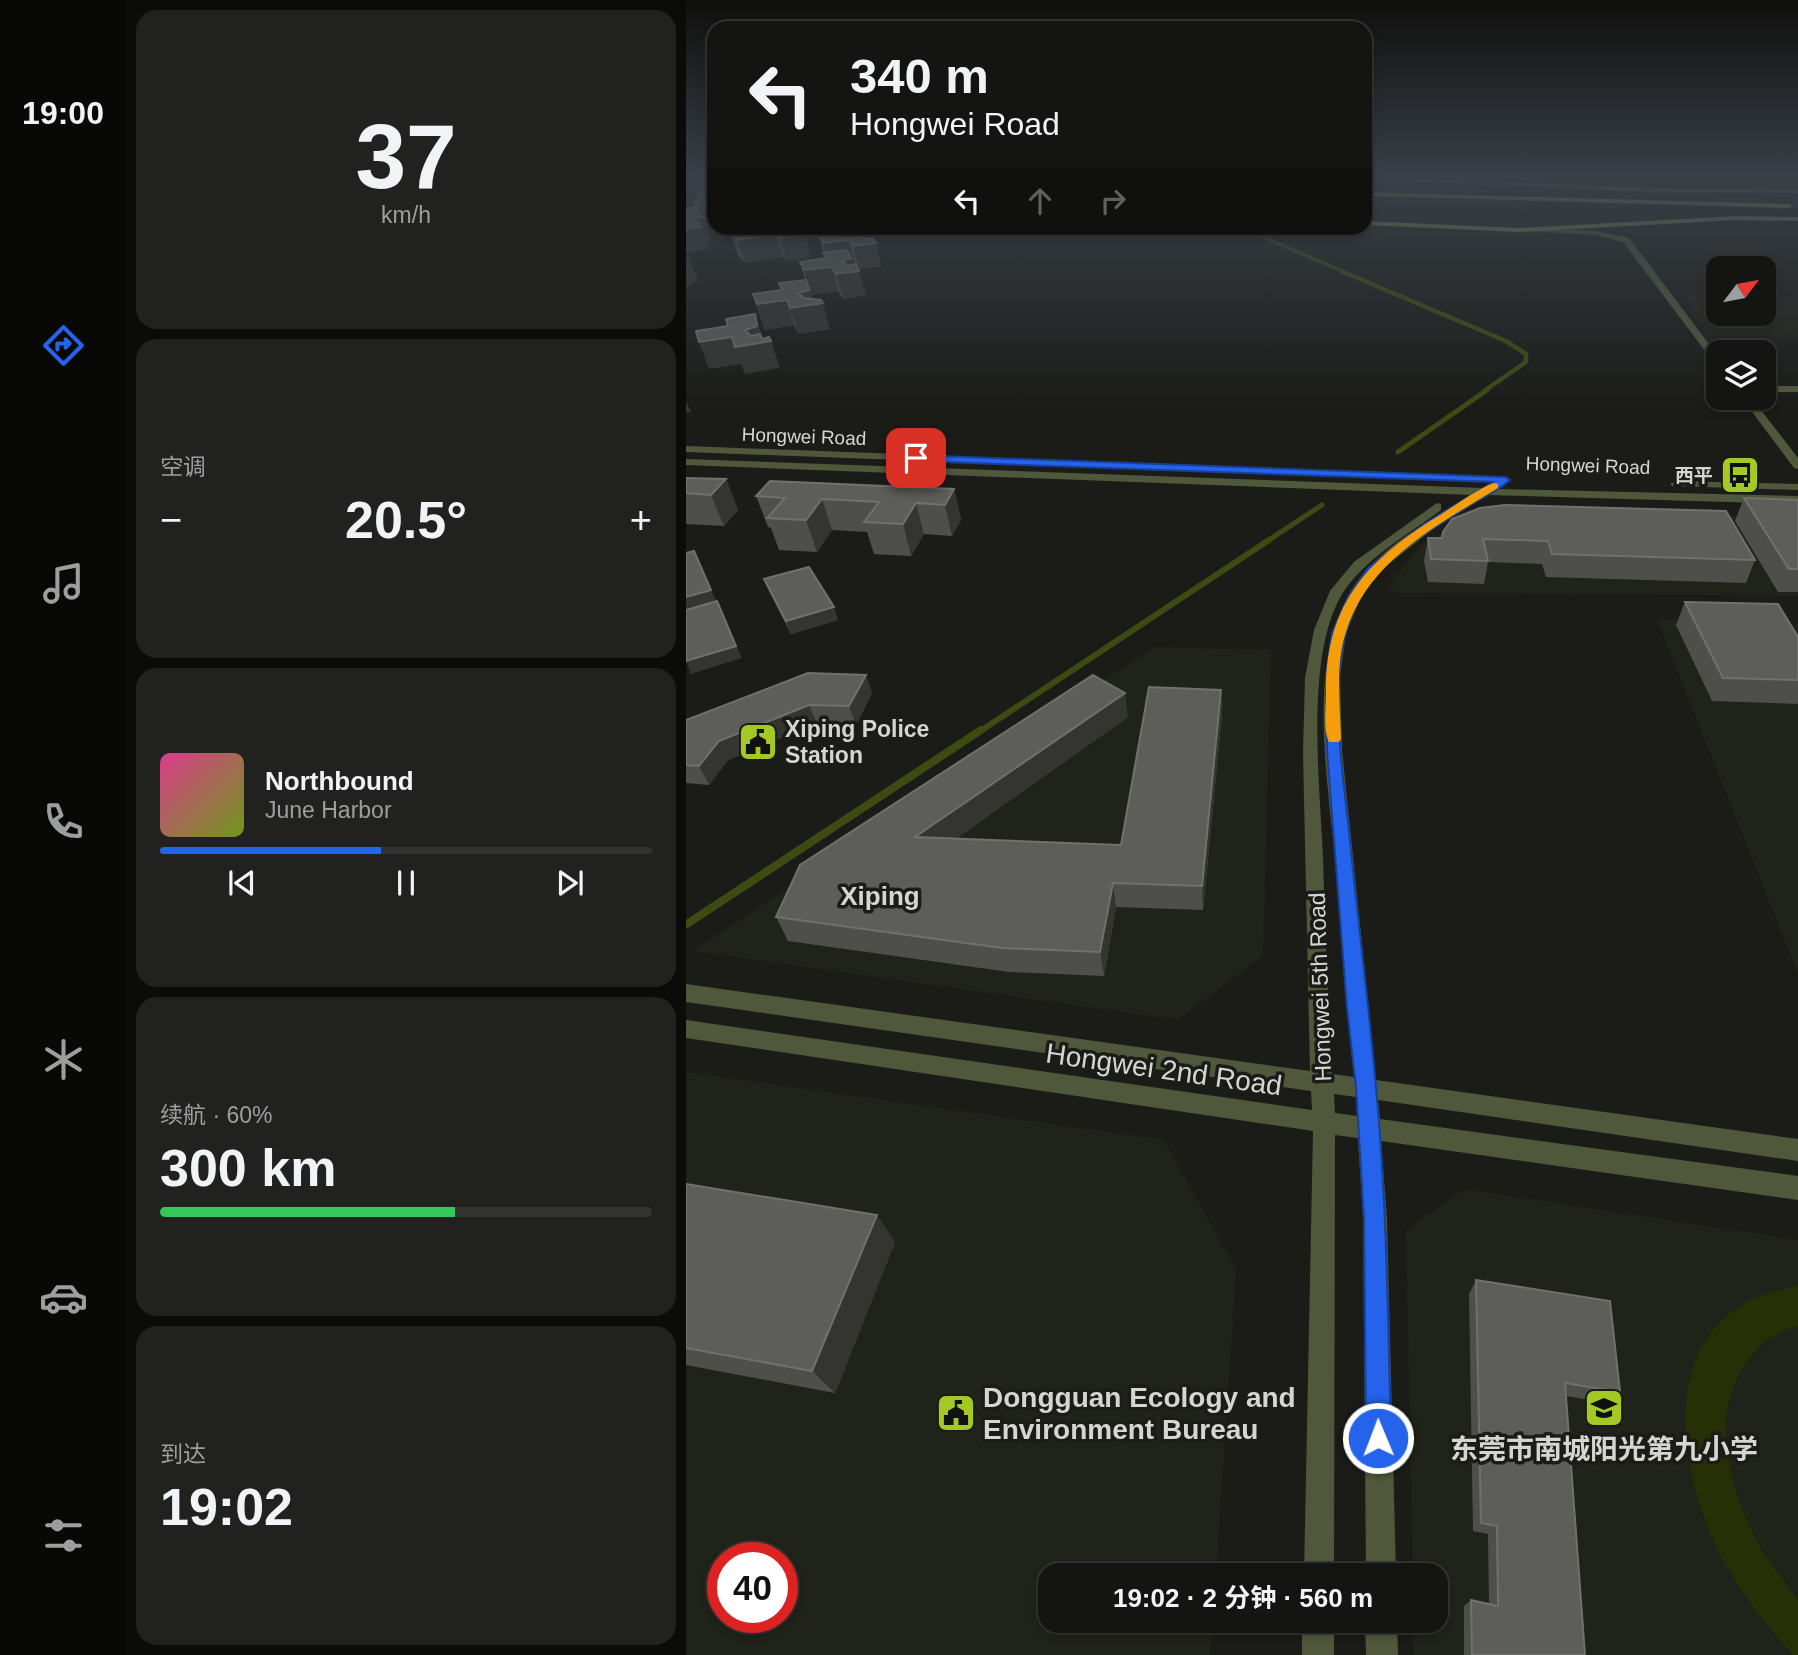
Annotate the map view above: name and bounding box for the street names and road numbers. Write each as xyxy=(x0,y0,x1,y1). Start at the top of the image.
street label: Hongwei Road xyxy=(741,424,867,449)
street label: Hongwei Road xyxy=(1525,453,1651,478)
street label: Hongwei 5th Road xyxy=(1304,892,1336,1082)
street label: Hongwei 2nd Road xyxy=(1044,1038,1284,1101)

